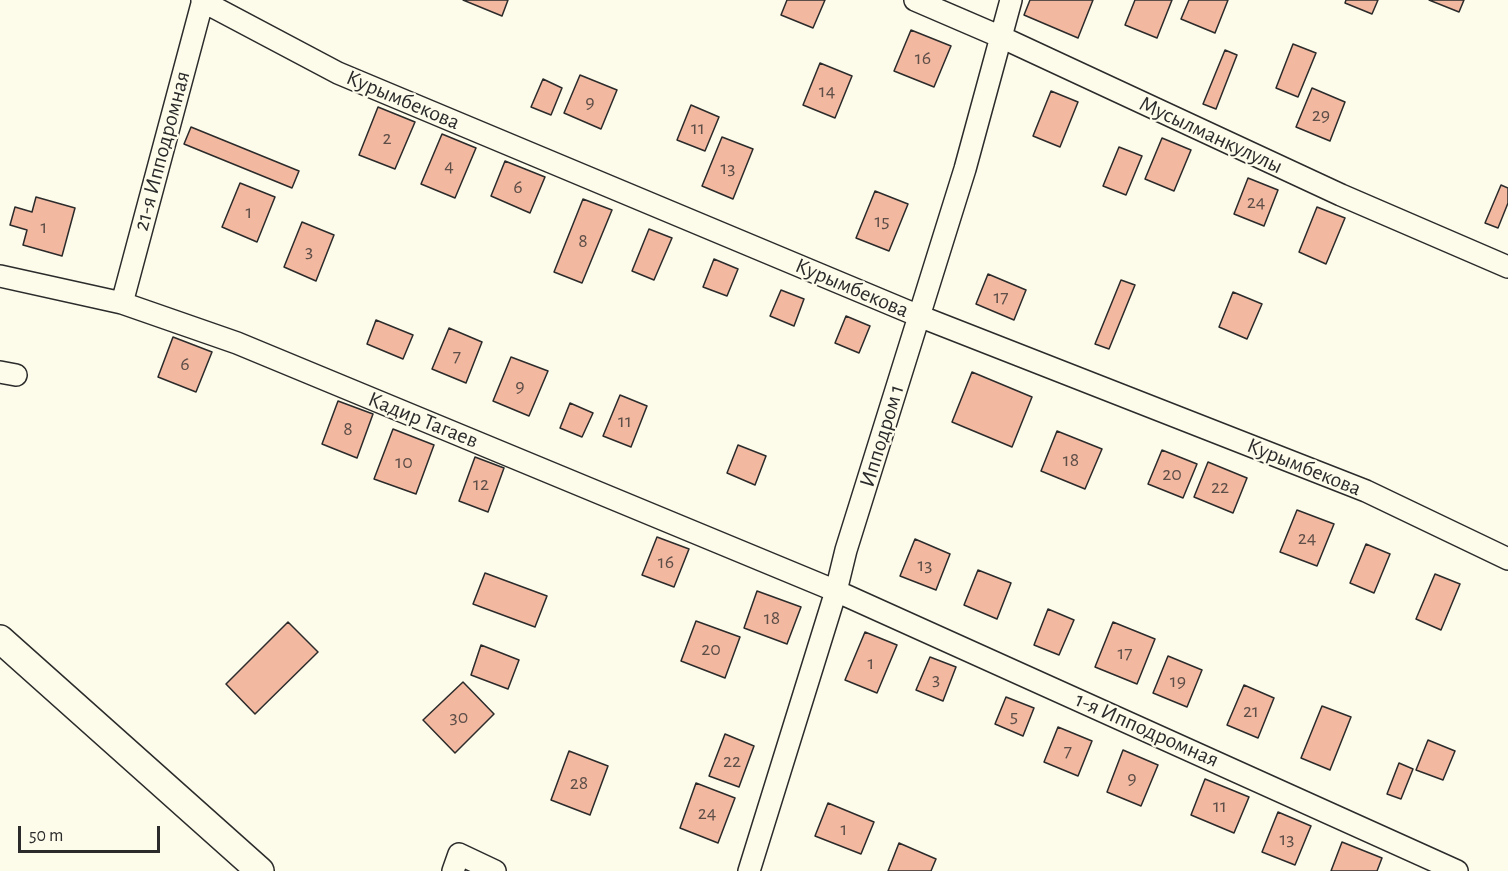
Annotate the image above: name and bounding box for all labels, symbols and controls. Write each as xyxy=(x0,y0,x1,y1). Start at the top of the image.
house number: 16 xyxy=(915,46,931,70)
street label: Курымбекова xyxy=(342,64,464,136)
street label: 21-я Ипподромная xyxy=(128,68,196,234)
house number: 14 xyxy=(819,79,835,103)
house number: 9 xyxy=(585,90,595,114)
street label: Мусылманкулулы xyxy=(1135,90,1287,180)
house number: 29 xyxy=(1312,103,1330,127)
house number: 11 xyxy=(691,116,705,140)
house number: 2 xyxy=(382,126,392,150)
house number: 4 xyxy=(444,154,454,178)
house number: 13 xyxy=(720,156,736,180)
house number: 6 xyxy=(513,175,523,199)
house number: 24 xyxy=(1247,190,1265,214)
house number: 1 xyxy=(246,200,252,224)
house number: 15 xyxy=(874,209,890,233)
house number: 1 xyxy=(41,215,47,239)
house number: 8 xyxy=(578,229,588,253)
house number: 3 xyxy=(305,239,313,263)
street label: Курымбекова xyxy=(791,252,913,324)
house number: 17 xyxy=(993,285,1009,309)
house number: 7 xyxy=(453,344,461,368)
house number: 6 xyxy=(180,352,190,376)
house number: 9 xyxy=(515,374,525,398)
street label: Ипподром 1 xyxy=(854,381,910,491)
street label: Кадир Тагаев xyxy=(364,386,482,454)
house number: 11 xyxy=(618,409,632,433)
house number: 8 xyxy=(343,417,353,441)
street label: Курымбекова xyxy=(1243,432,1365,502)
house number: 18 xyxy=(1063,448,1079,472)
house number: 10 xyxy=(395,450,413,474)
house number: 20 xyxy=(1162,462,1182,486)
house number: 12 xyxy=(473,472,489,496)
house number: 22 xyxy=(1211,475,1229,499)
house number: 24 xyxy=(1298,526,1316,550)
house number: 16 xyxy=(658,550,674,574)
house number: 13 xyxy=(917,553,933,577)
house number: 18 xyxy=(764,606,780,630)
house number: 20 xyxy=(701,637,721,661)
house number: 17 xyxy=(1117,641,1133,665)
house number: 1 xyxy=(868,651,874,675)
house number: 3 xyxy=(932,667,940,691)
house number: 19 xyxy=(1170,669,1186,693)
street label: 1-я Ипподромная xyxy=(1071,687,1223,773)
house number: 21 xyxy=(1243,699,1259,723)
house number: 5 xyxy=(1010,704,1018,728)
house number: 30 xyxy=(450,705,468,729)
house number: 7 xyxy=(1064,739,1072,763)
house number: 22 xyxy=(723,749,741,773)
house number: 9 xyxy=(1127,766,1137,790)
house number: 28 xyxy=(570,771,588,795)
house number: 11 xyxy=(1213,794,1227,818)
house number: 24 xyxy=(698,801,716,825)
scale bar xyxy=(21,814,164,852)
house number: 1 xyxy=(841,817,847,841)
text: 50 m xyxy=(29,827,63,845)
house number: 13 xyxy=(1279,827,1295,851)

